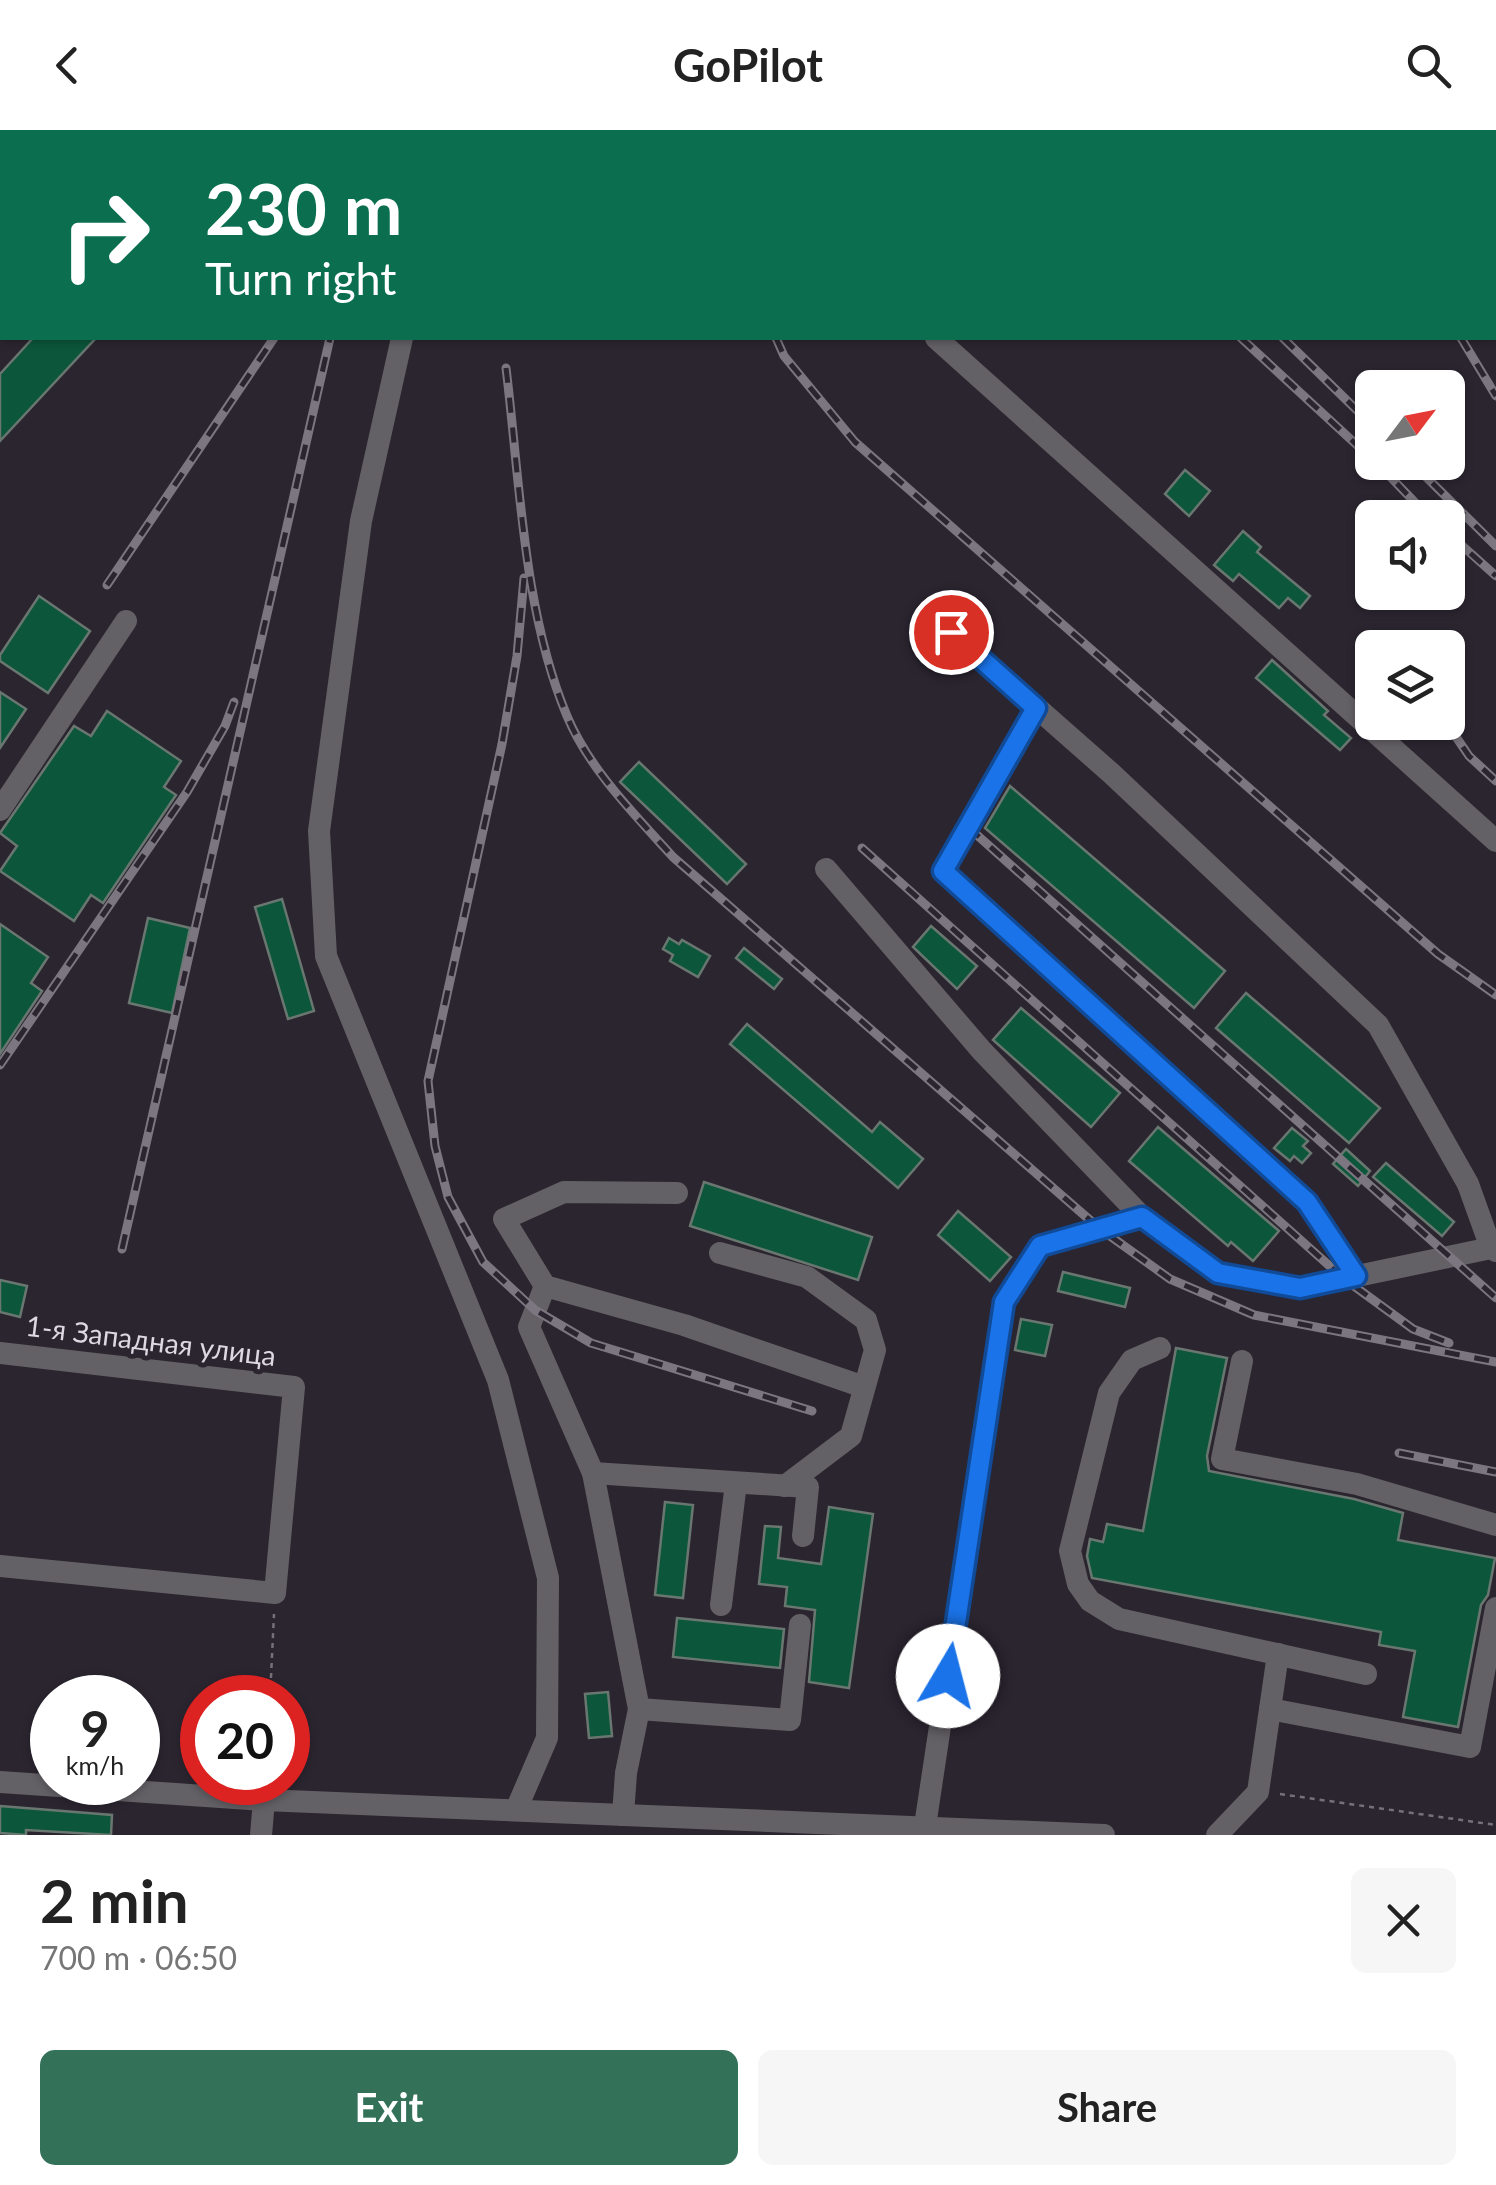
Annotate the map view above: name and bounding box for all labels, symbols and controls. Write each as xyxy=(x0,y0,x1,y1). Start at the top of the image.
icon: back xyxy=(40,38,95,93)
text: GoPilot xyxy=(673,38,823,92)
icon: search xyxy=(1401,38,1456,93)
text: 230 m xyxy=(205,166,402,250)
icon: right xyxy=(40,170,170,300)
text: Turn right xyxy=(205,251,396,305)
north arrow xyxy=(1355,370,1465,480)
map controls xyxy=(1355,370,1465,740)
button: sound xyxy=(1355,500,1465,610)
pin xyxy=(909,590,994,675)
icon: arrive xyxy=(924,605,979,660)
button: layers xyxy=(1355,630,1465,740)
street label: 1-я Западная улица xyxy=(24,1308,278,1372)
position arrow xyxy=(896,1624,1000,1728)
speed limit sign: 20 xyxy=(180,1675,310,1805)
text: 9 xyxy=(80,1698,110,1758)
text: km/h xyxy=(66,1750,124,1780)
text: 2 min xyxy=(40,1864,189,1936)
button: close xyxy=(1351,1868,1456,1973)
text: 700 m · 06:50 xyxy=(40,1938,237,1977)
button: Exit xyxy=(40,2050,738,2165)
button: Share xyxy=(758,2050,1456,2165)

